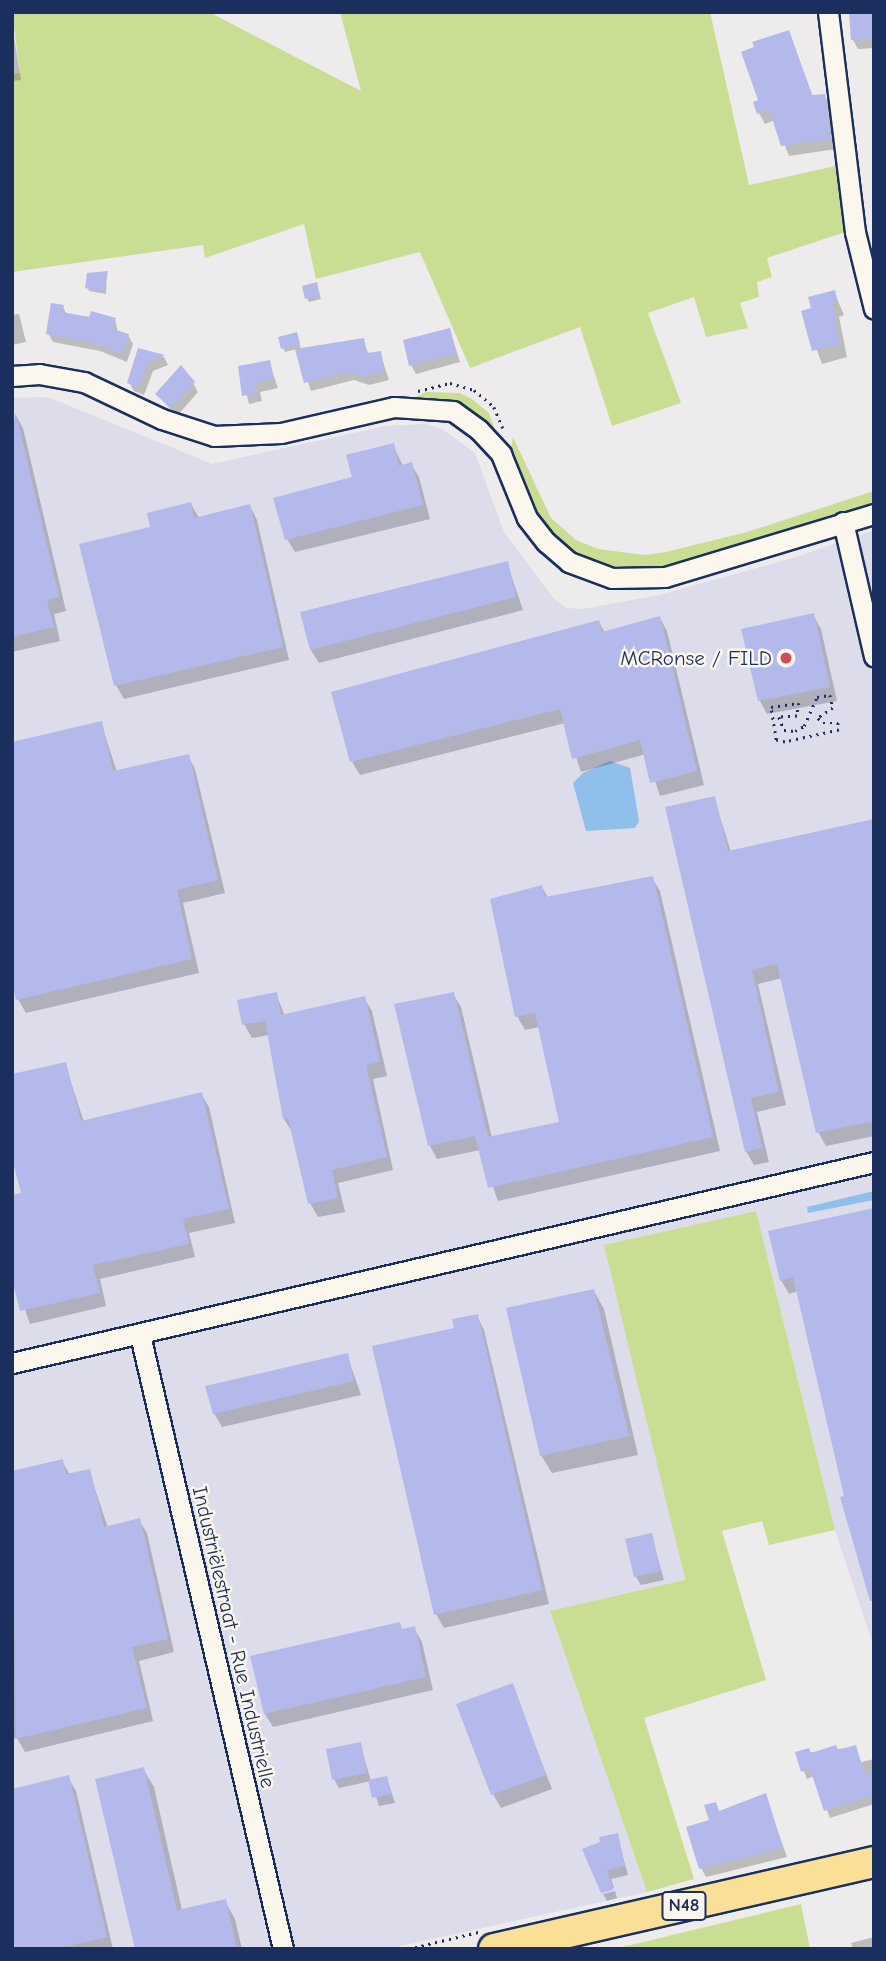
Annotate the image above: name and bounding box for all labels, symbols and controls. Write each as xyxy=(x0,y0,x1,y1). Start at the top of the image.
place label: MCRonse / FILD xyxy=(620,645,772,671)
marker: MCRonse / FILD xyxy=(778,650,794,666)
street label: Industriëlestraat - Rue Industrielle xyxy=(187,1484,281,1790)
road number: N48 xyxy=(661,1890,707,1922)

